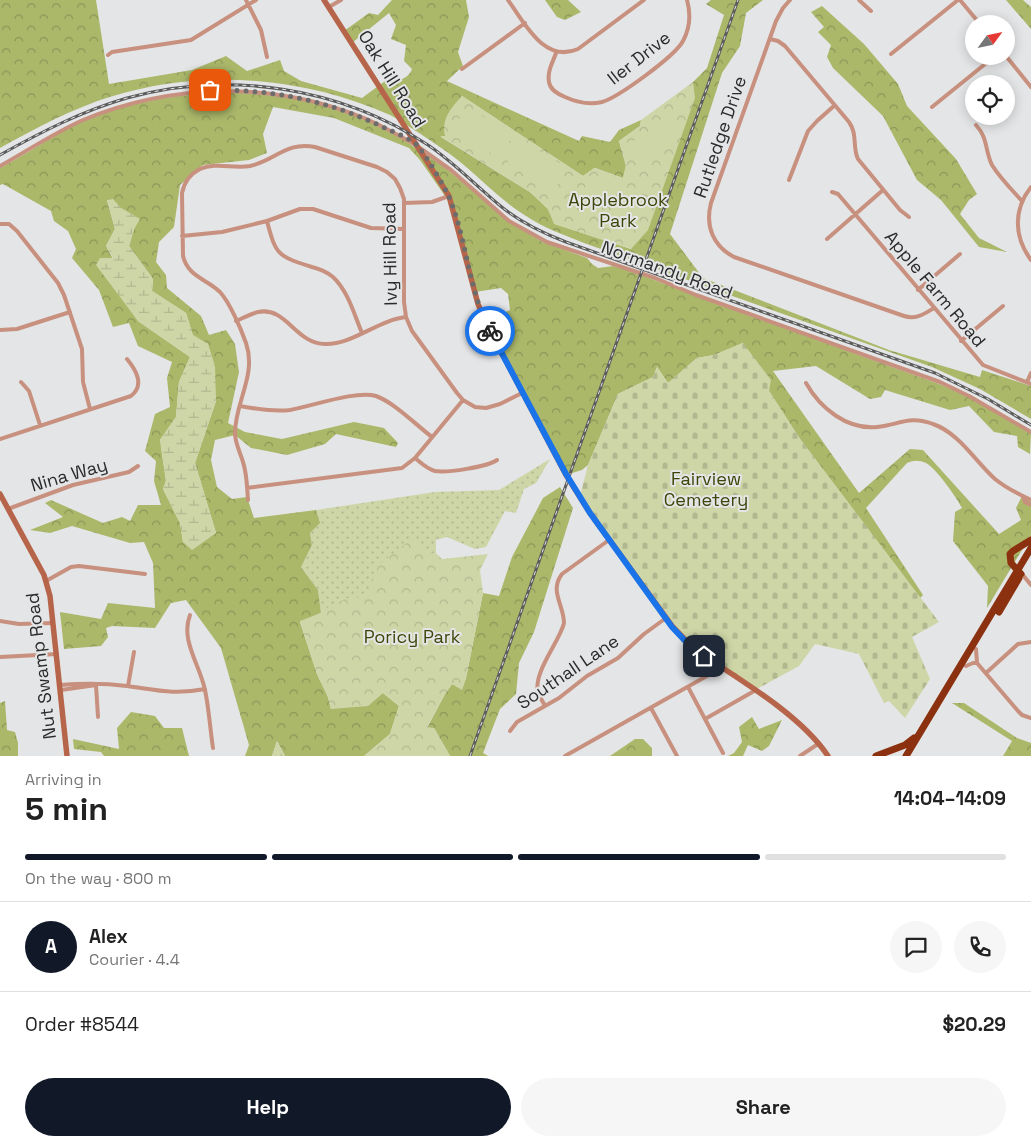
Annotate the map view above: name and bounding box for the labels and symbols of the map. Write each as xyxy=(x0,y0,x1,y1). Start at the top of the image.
north arrow xyxy=(965,15,1015,65)
street label: Oak Hill Road xyxy=(353,26,431,132)
street label: Iler Drive xyxy=(602,26,675,89)
pin xyxy=(189,69,231,111)
street label: Rutledge Drive xyxy=(688,73,751,201)
park label: Applebrook Park xyxy=(568,188,668,232)
street label: Ivy Hill Road xyxy=(377,202,402,306)
street label: Apple Farm Road xyxy=(880,226,991,352)
street label: Normandy Road xyxy=(598,235,736,304)
courier xyxy=(465,306,515,356)
street label: Nina Way xyxy=(28,453,110,496)
park label: Fairview Cemetery xyxy=(664,467,748,511)
street label: Nut Swamp Road xyxy=(20,592,61,741)
park label: Poricy Park xyxy=(364,625,461,648)
street label: Southall Lane xyxy=(512,629,623,714)
pin xyxy=(683,635,725,677)

